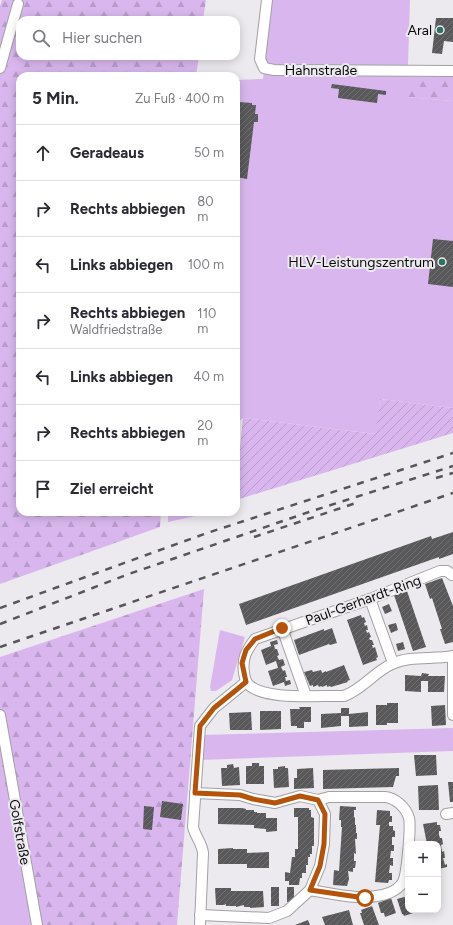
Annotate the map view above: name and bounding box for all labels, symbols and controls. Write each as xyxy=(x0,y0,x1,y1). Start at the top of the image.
search box xyxy=(16,16,240,60)
place label: Aral xyxy=(408,22,432,39)
marker: Aral xyxy=(435,25,445,35)
icon: search xyxy=(30,27,52,49)
text: Hier suchen xyxy=(62,29,142,47)
street label: Hahnstraße xyxy=(285,62,358,79)
text: 5 Min. xyxy=(32,88,79,108)
text: Zu Fuß · 400 m xyxy=(135,91,224,106)
icon: ahead xyxy=(32,142,54,164)
text: Geradeaus xyxy=(70,144,144,162)
text: 50 m xyxy=(194,145,224,160)
text: 80 m xyxy=(197,194,214,224)
icon: right xyxy=(32,198,54,220)
text: Rechts abbiegen xyxy=(70,200,185,218)
icon: left xyxy=(32,254,54,276)
place label: HLV-Leistungszentrum xyxy=(288,254,434,271)
text: Links abbiegen xyxy=(70,256,173,274)
text: 100 m xyxy=(188,257,224,272)
marker: HLV-Leistungszentrum xyxy=(437,257,447,267)
text: Rechts abbiegen xyxy=(70,304,185,322)
text: 110 m xyxy=(197,306,216,336)
icon: right xyxy=(32,310,54,332)
text: Waldfriedstraße xyxy=(70,322,162,337)
icon: left xyxy=(32,366,54,388)
text: Links abbiegen xyxy=(70,368,173,386)
text: 40 m xyxy=(193,369,224,384)
text: 20 m xyxy=(197,418,213,448)
icon: right xyxy=(32,422,54,444)
text: Rechts abbiegen xyxy=(70,424,185,442)
icon: arrive xyxy=(32,478,54,500)
text: Ziel erreicht xyxy=(70,480,154,498)
street label: Paul-Gerhardt-Ring xyxy=(303,572,423,629)
route end xyxy=(273,619,291,637)
street label: Golfstraße xyxy=(5,798,34,867)
map controls xyxy=(405,841,441,913)
button: + xyxy=(405,841,441,877)
button: − xyxy=(405,877,441,913)
route start xyxy=(356,889,374,907)

